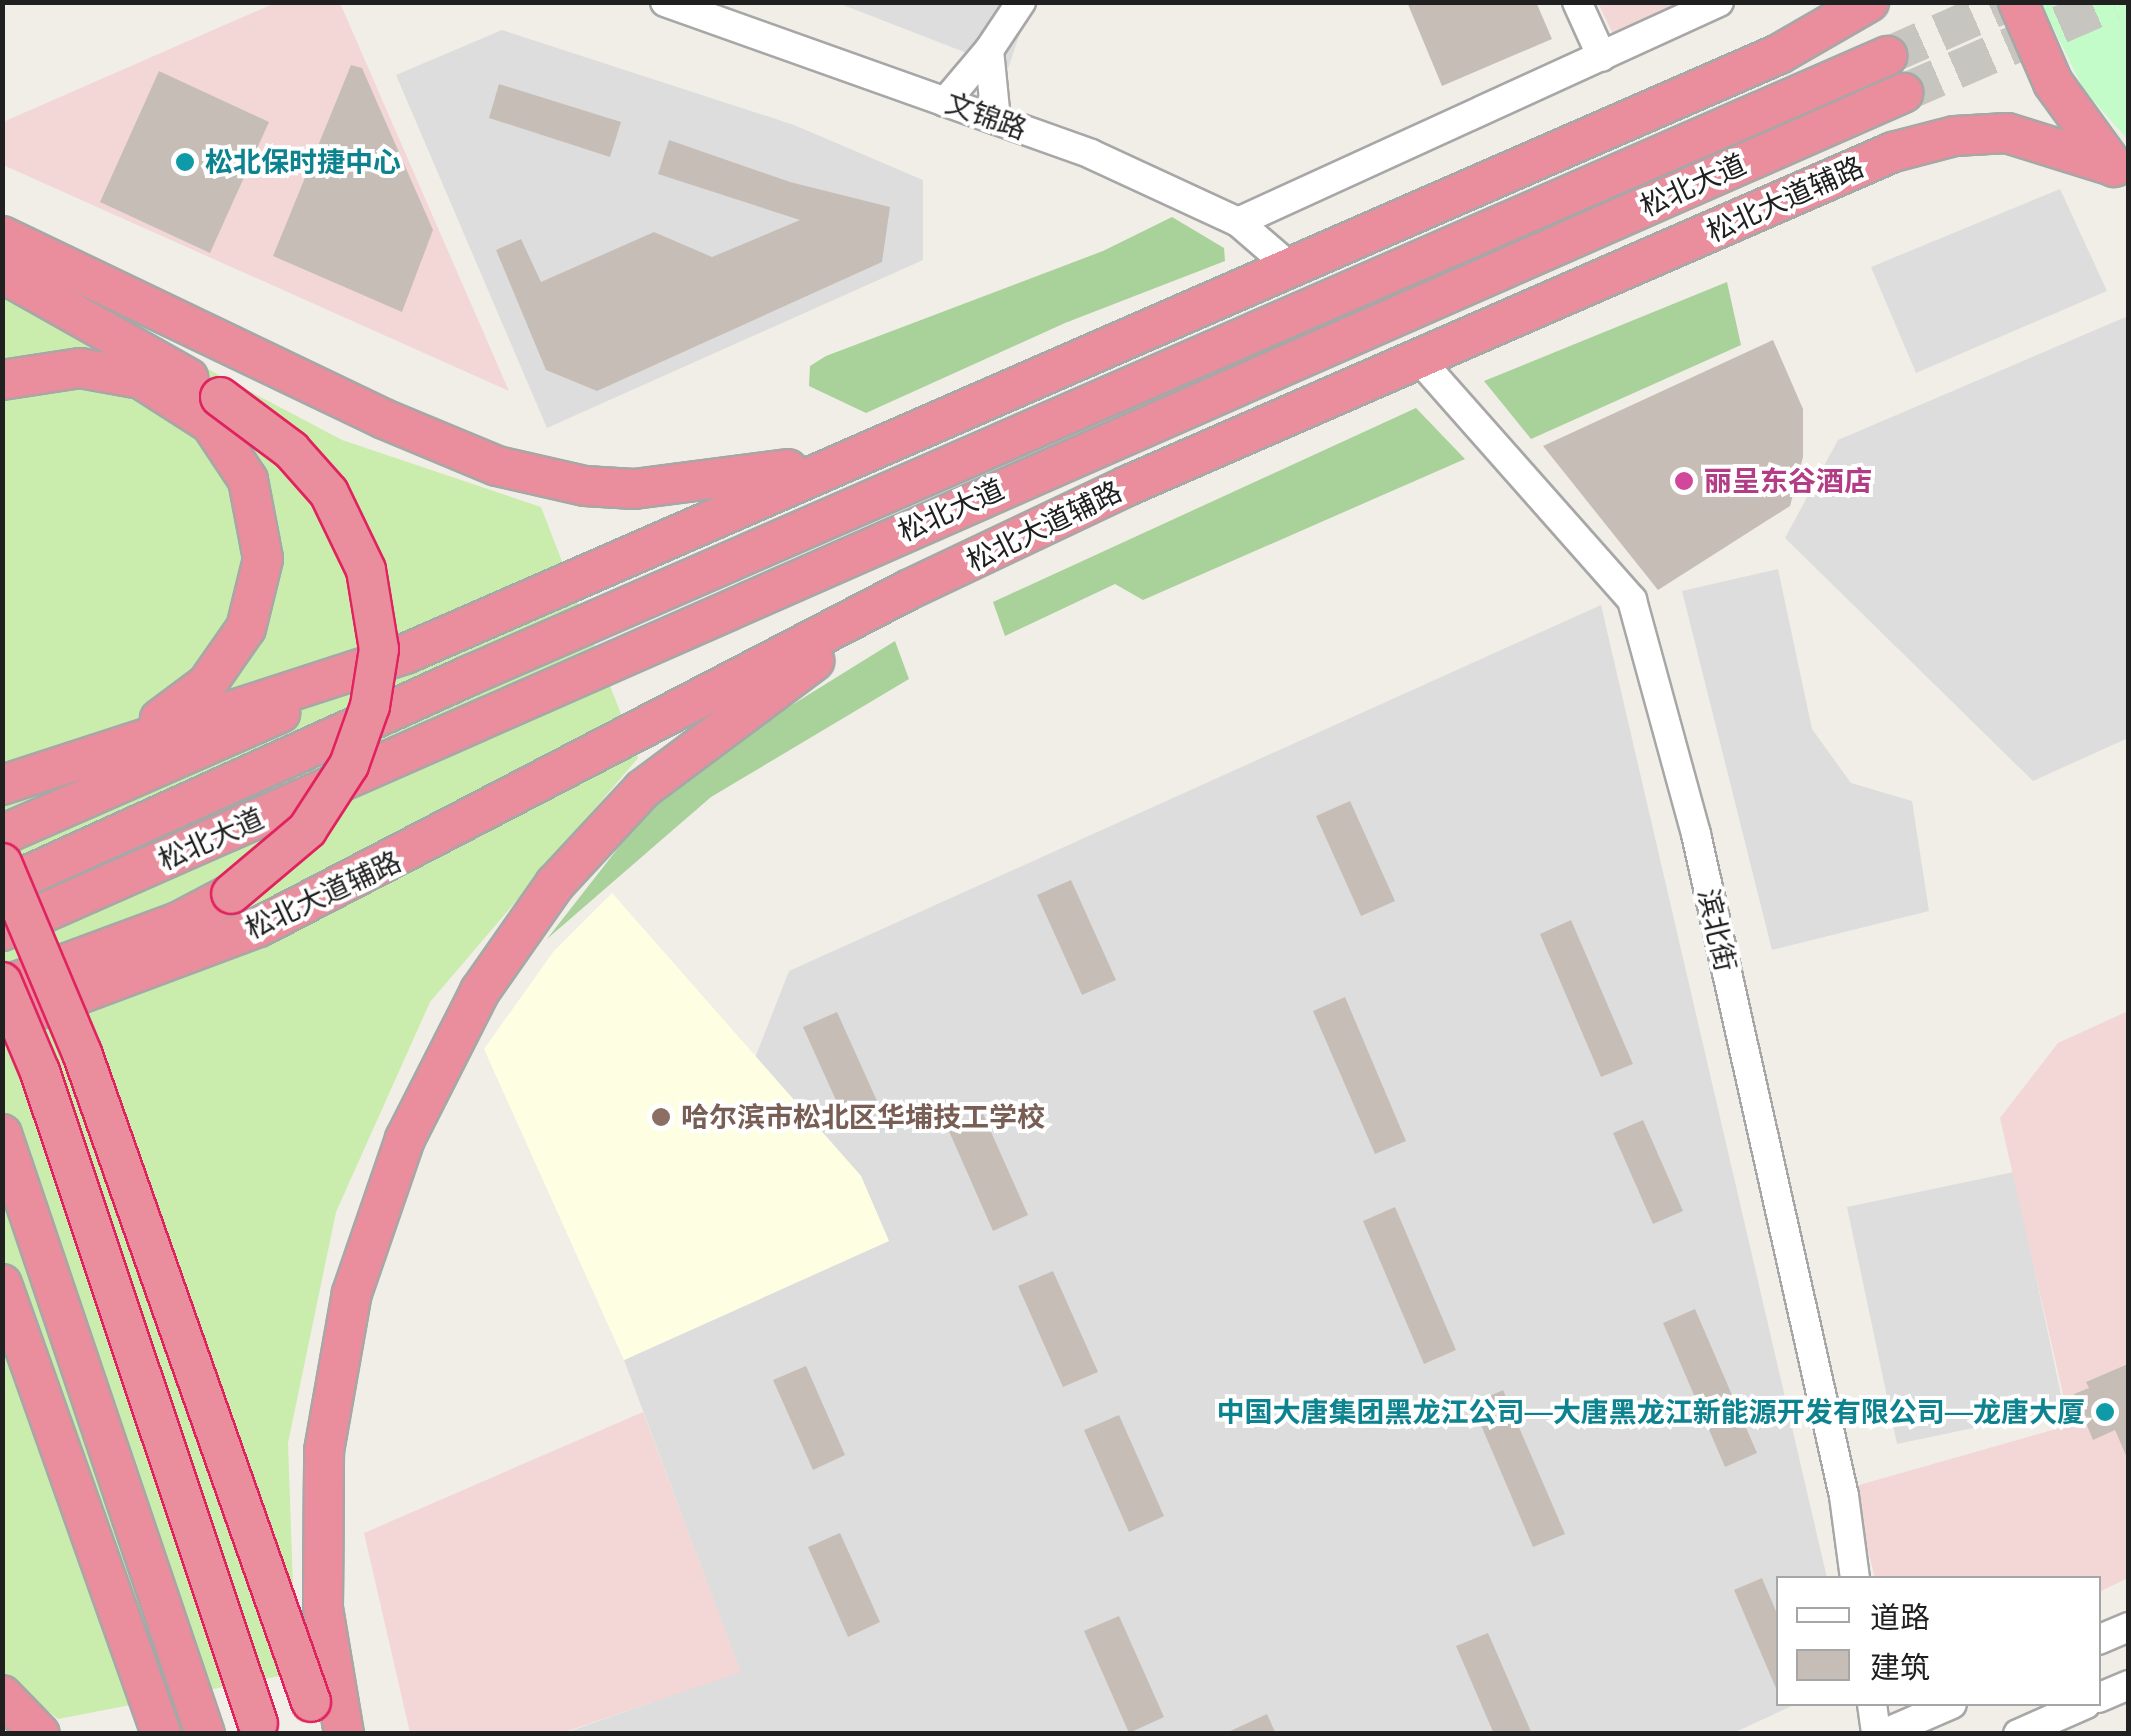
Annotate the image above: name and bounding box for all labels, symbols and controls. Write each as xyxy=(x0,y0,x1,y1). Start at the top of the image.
street label: 文锦路 xyxy=(941,86,1031,146)
place label: 松北保时捷中心 xyxy=(205,145,401,179)
street label: 松北大道 xyxy=(1635,147,1751,223)
street label: 松北大道辅路 xyxy=(1701,149,1869,249)
marker: 松北保时捷中心 xyxy=(174,151,196,173)
place label: 丽呈东谷酒店 xyxy=(1704,464,1872,498)
marker: 丽呈东谷酒店 xyxy=(1673,470,1695,492)
street label: 松北大道 xyxy=(893,472,1009,548)
street label: 松北大道辅路 xyxy=(961,474,1127,578)
street label: 松北大道 xyxy=(153,801,269,877)
street label: 松北大道辅路 xyxy=(240,844,406,946)
street label: 滨北街 xyxy=(1691,885,1743,975)
place label: 哈尔滨市松北区华埔技工学校 xyxy=(681,1100,1045,1134)
marker: 哈尔滨市松北区华埔技工学校 xyxy=(650,1106,672,1128)
place label: 中国大唐集团黑龙江公司—大唐黑龙江新能源开发有限公司—龙唐大厦 xyxy=(1216,1395,2085,1429)
marker: 中国大唐集团黑龙江公司—大唐黑龙江新能源开发有限公司—龙唐大厦 xyxy=(2094,1401,2116,1423)
legend xyxy=(1776,1576,2101,1706)
text: 道路 xyxy=(1870,1598,1930,1636)
text: 建筑 xyxy=(1870,1648,1930,1686)

